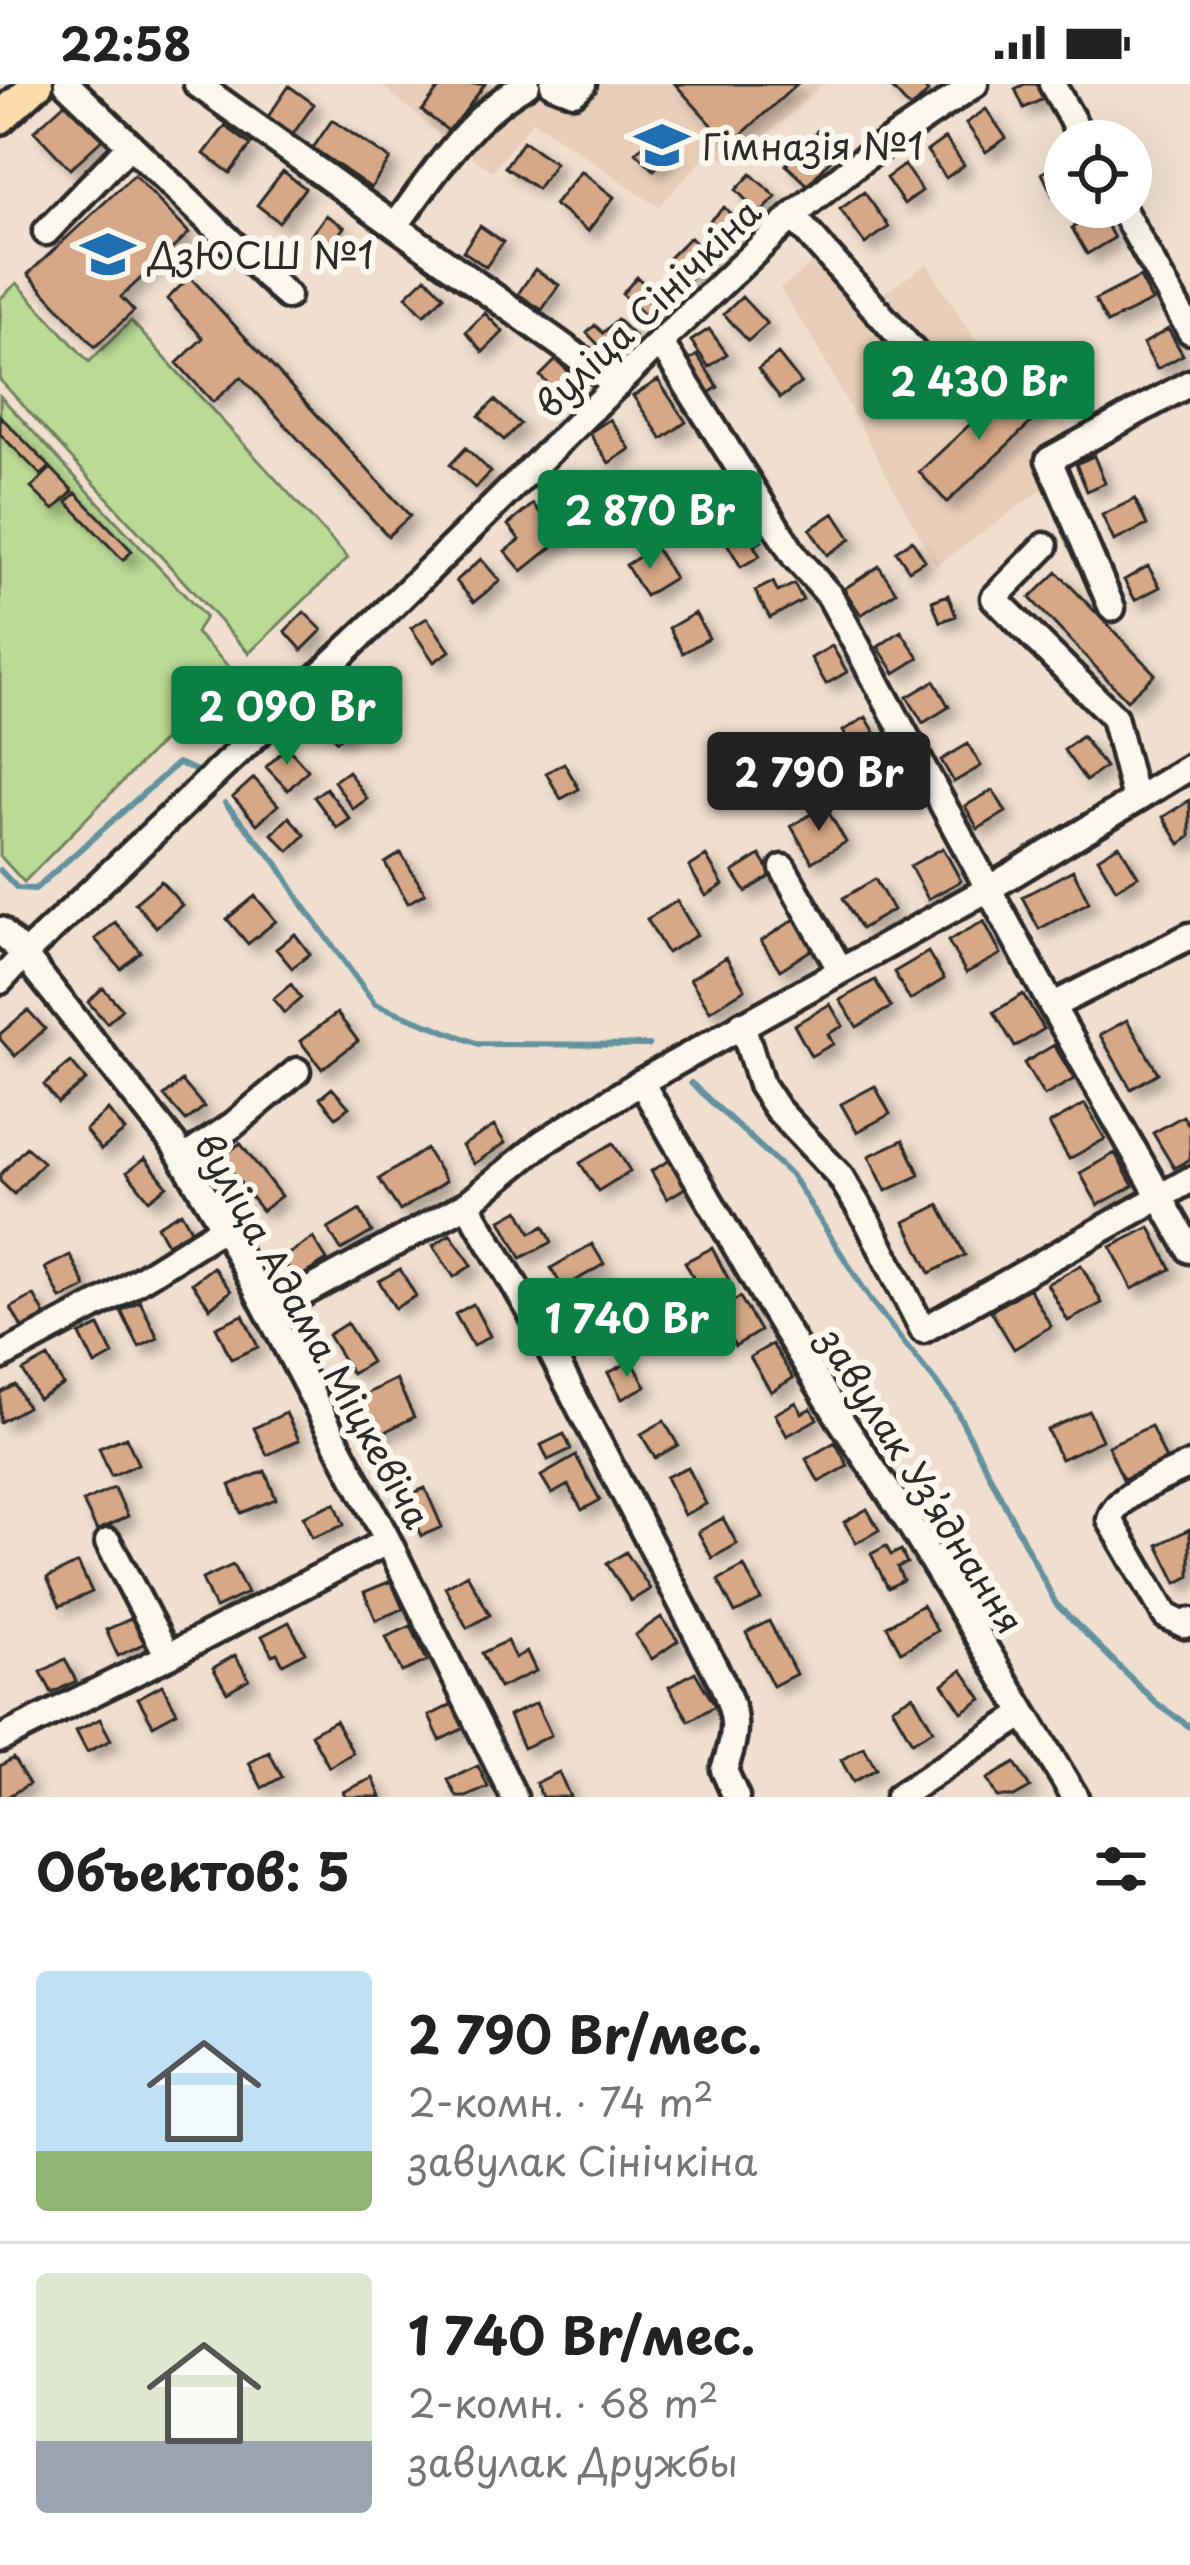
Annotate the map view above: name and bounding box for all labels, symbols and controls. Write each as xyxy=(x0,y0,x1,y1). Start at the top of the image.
text: 22:58 xyxy=(60,8,191,76)
school or university icon: Гімназія №1 xyxy=(633,116,691,174)
place label: Гімназія №1 xyxy=(702,118,923,172)
map controls xyxy=(1044,120,1152,228)
button: locate xyxy=(1044,120,1152,228)
street label: вуліца Сінічкіна xyxy=(522,185,772,429)
school or university icon: ДзЮСШ №1 xyxy=(79,225,137,283)
place label: ДзЮСШ №1 xyxy=(147,227,374,281)
pin: 2 430 Br xyxy=(855,341,1103,443)
text: 2 430 Br xyxy=(890,350,1068,409)
pin: 2 870 Br xyxy=(526,470,774,572)
text: 2 870 Br xyxy=(565,479,735,538)
pin: 2 090 Br xyxy=(163,666,411,768)
text: 2 090 Br xyxy=(198,675,376,734)
pin: 2 790 Br xyxy=(695,732,943,834)
text: 2 790 Br xyxy=(734,741,904,800)
street label: вуліца Адама Міцкевіча xyxy=(183,1122,445,1538)
pin: 1 740 Br xyxy=(503,1278,751,1380)
text: 1 740 Br xyxy=(545,1287,709,1346)
street label: завулак Узʼяднання xyxy=(805,1316,1038,1643)
text: Объектов: 5 xyxy=(36,1831,350,1908)
icon: filters xyxy=(1088,1836,1154,1902)
text: 2 790 Br/мес. xyxy=(408,1994,762,2071)
icon: home xyxy=(132,2019,276,2163)
text: 2-комн. · 74 m² xyxy=(408,2071,714,2130)
text: завулак Сінічкіна xyxy=(408,2130,757,2189)
text: 1 740 Br/мес. xyxy=(408,2295,755,2372)
icon: home xyxy=(132,2321,276,2465)
text: 2-комн. · 68 m² xyxy=(408,2372,719,2431)
text: завулак Дружбы xyxy=(408,2431,738,2490)

